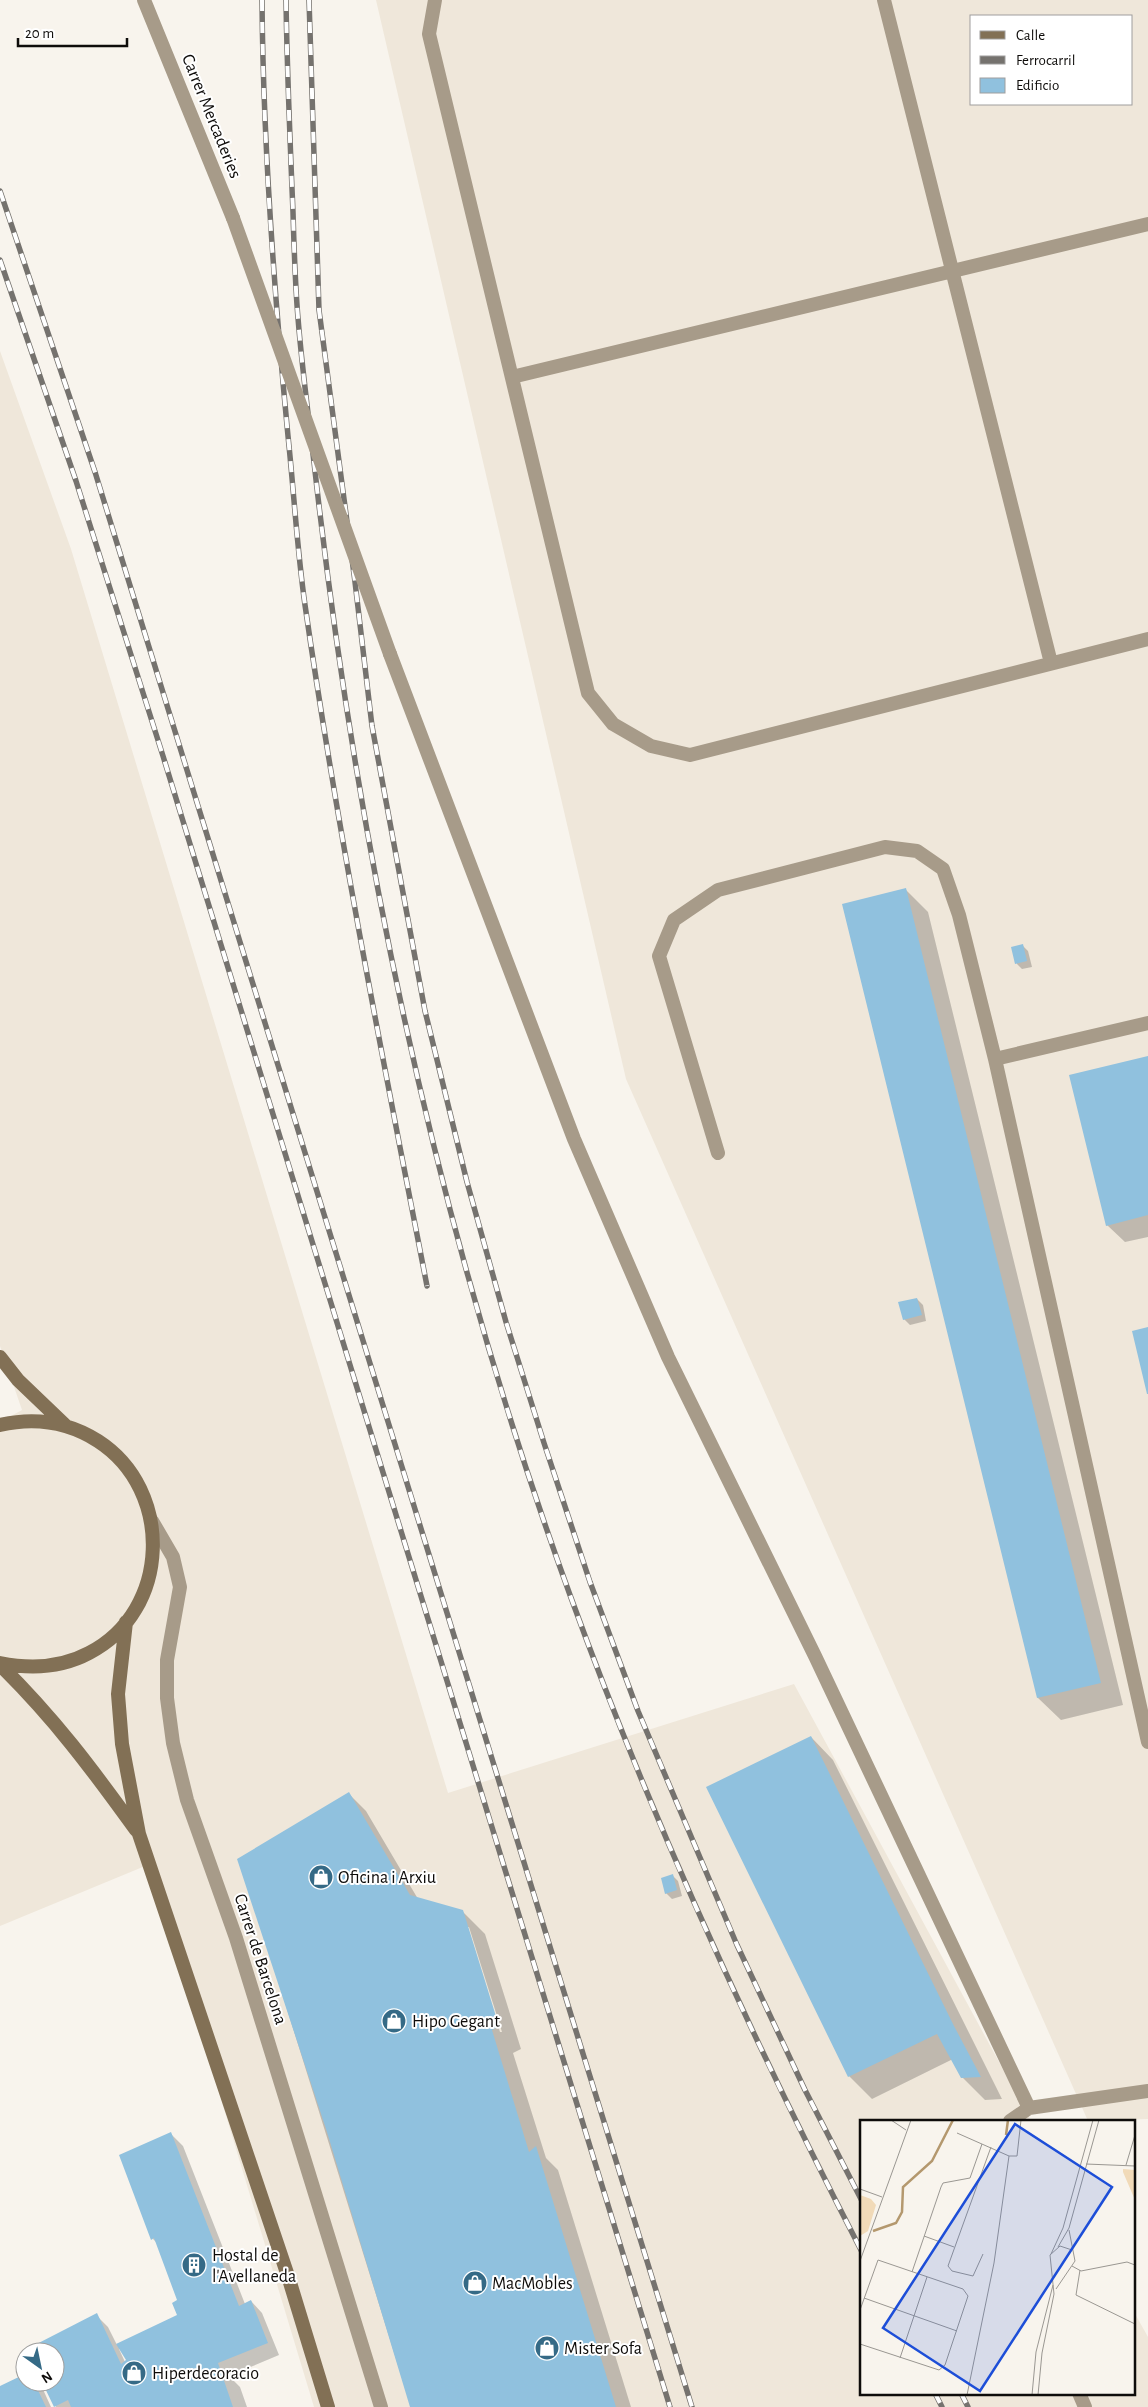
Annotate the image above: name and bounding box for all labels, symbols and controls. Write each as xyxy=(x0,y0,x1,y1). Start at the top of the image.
scale bar xyxy=(18,15,126,47)
legend xyxy=(970,15,1133,105)
text: 20 m xyxy=(25,26,54,41)
text: Calle xyxy=(1016,28,1045,43)
street label: Carrer Mercaderies xyxy=(178,52,244,181)
text: Ferrocarril xyxy=(1016,53,1075,68)
text: Edificio xyxy=(1016,78,1059,93)
shop icon: Oficina i Arxiu xyxy=(308,1864,334,1890)
place label: Oficina i Arxiu xyxy=(338,1869,436,1887)
street label: Carrer de Barcelona xyxy=(230,1892,290,2027)
shop icon: Hipo Gegant xyxy=(381,2008,407,2034)
place label: Hipo Gegant xyxy=(412,2013,500,2031)
inset map xyxy=(860,2120,1136,2394)
place label: Hostal de l'Avellaneda xyxy=(212,2247,296,2286)
building icon: Hostal de l'Avellaneda xyxy=(181,2252,207,2278)
shop icon: MacMobles xyxy=(462,2270,488,2296)
place label: MacMobles xyxy=(492,2275,573,2293)
shop icon: Mister Sofa xyxy=(534,2335,560,2361)
place label: Mister Sofa xyxy=(564,2340,642,2358)
north arrow xyxy=(15,2342,65,2392)
shop icon: Hiperdecoracio xyxy=(121,2360,147,2386)
place label: Hiperdecoracio xyxy=(152,2365,259,2383)
text: N xyxy=(39,2369,54,2386)

